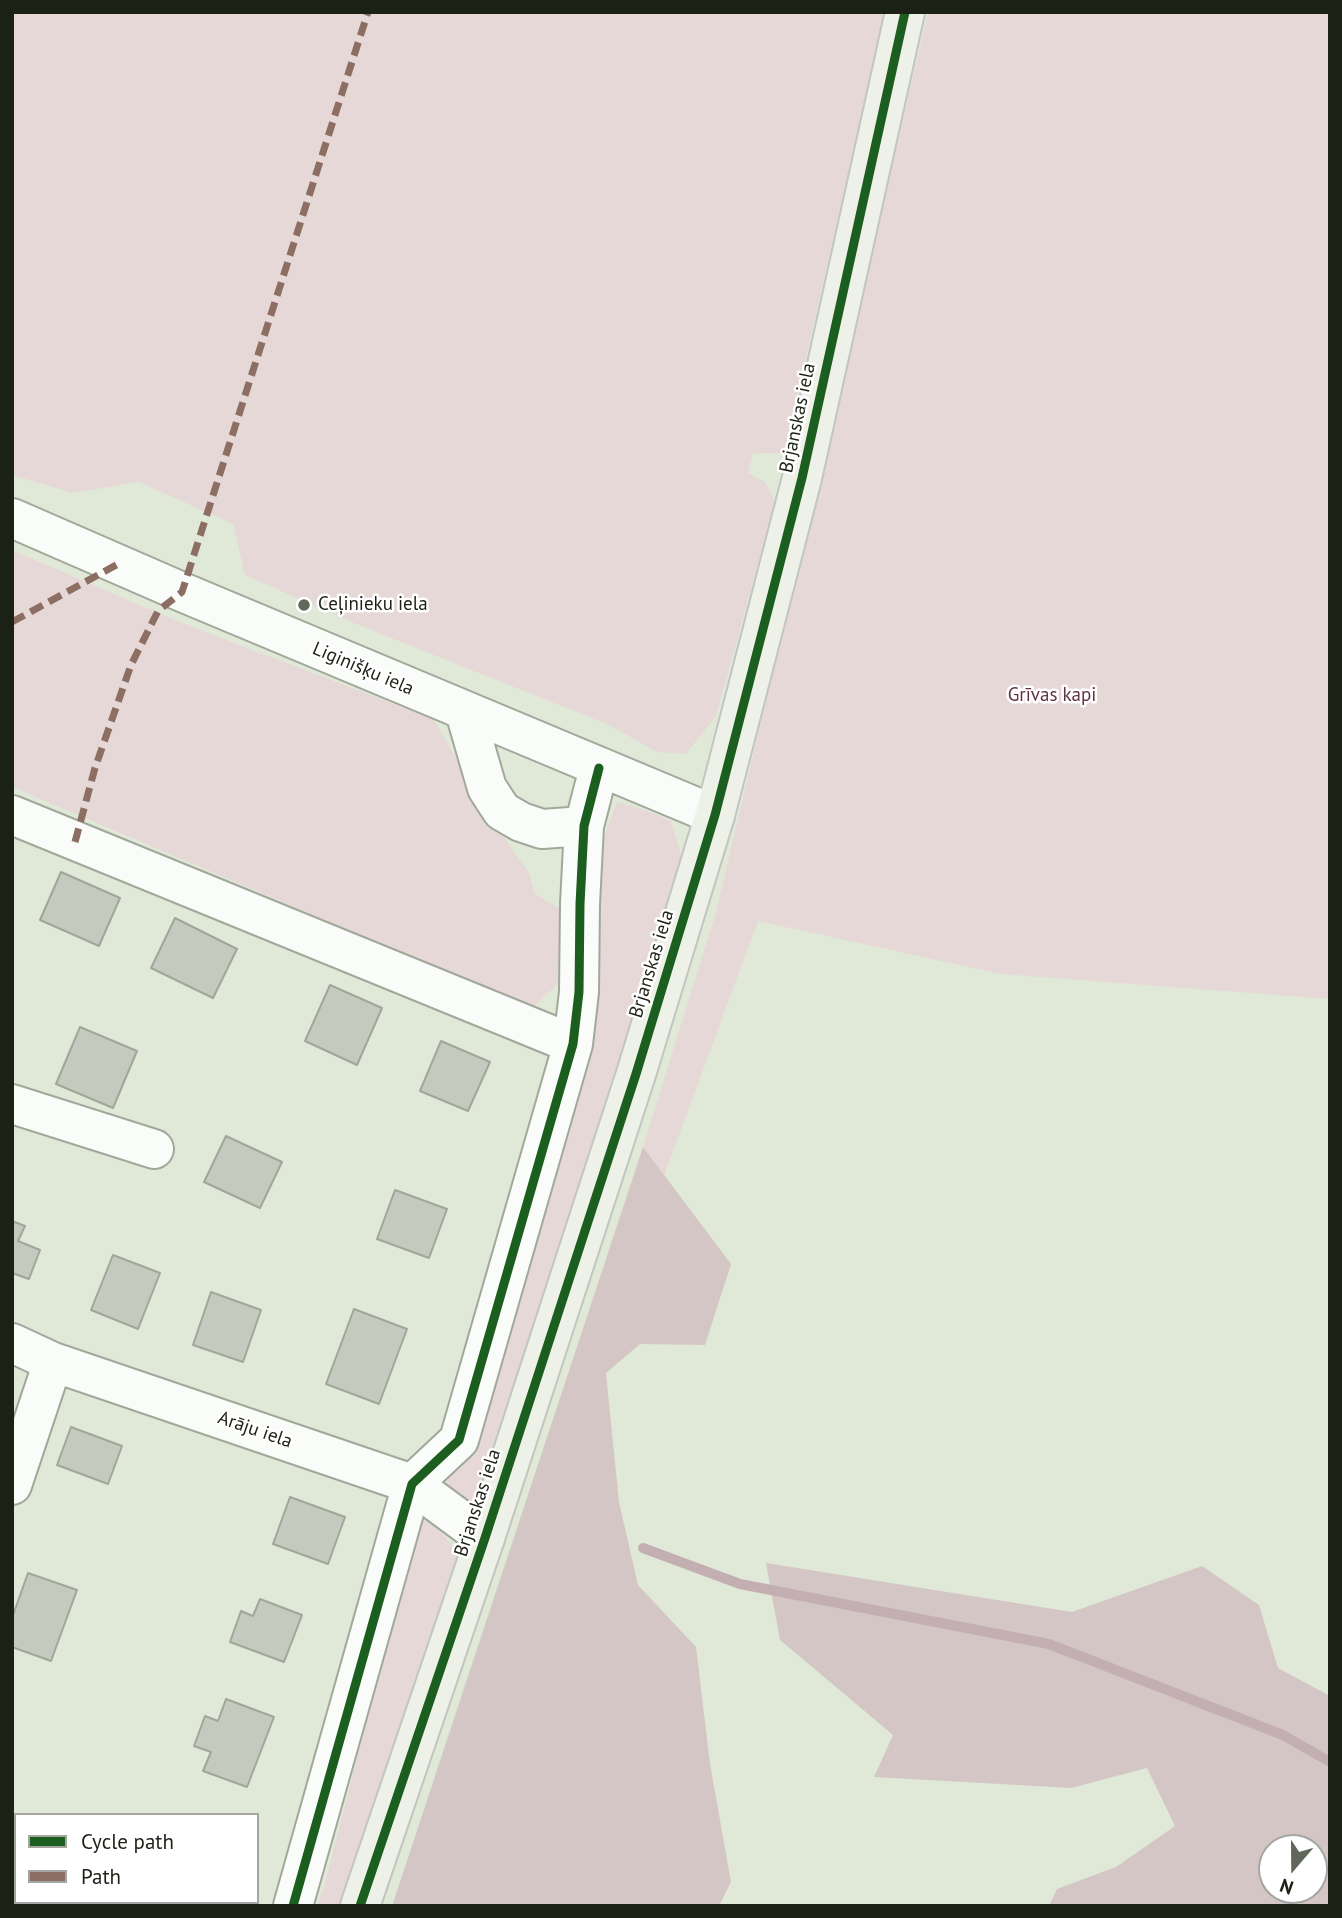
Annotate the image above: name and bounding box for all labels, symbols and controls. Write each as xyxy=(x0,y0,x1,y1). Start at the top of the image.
street label: Brjanskas iela xyxy=(775,361,821,475)
place label: Ceļinieku iela xyxy=(318,594,428,616)
marker: Ceļinieku iela xyxy=(296,597,312,613)
street label: Liginišķu iela xyxy=(309,637,417,701)
park label: Grīvas kapi xyxy=(1008,685,1096,707)
street label: Brjanskas iela xyxy=(625,907,679,1021)
street label: Arāju iela xyxy=(215,1407,295,1453)
street label: Brjanskas iela xyxy=(450,1446,506,1560)
legend xyxy=(14,1813,259,1904)
text: Cycle path xyxy=(81,1828,174,1855)
north arrow xyxy=(1258,1834,1328,1904)
text: Path xyxy=(81,1863,121,1890)
text: N xyxy=(1277,1873,1296,1900)

